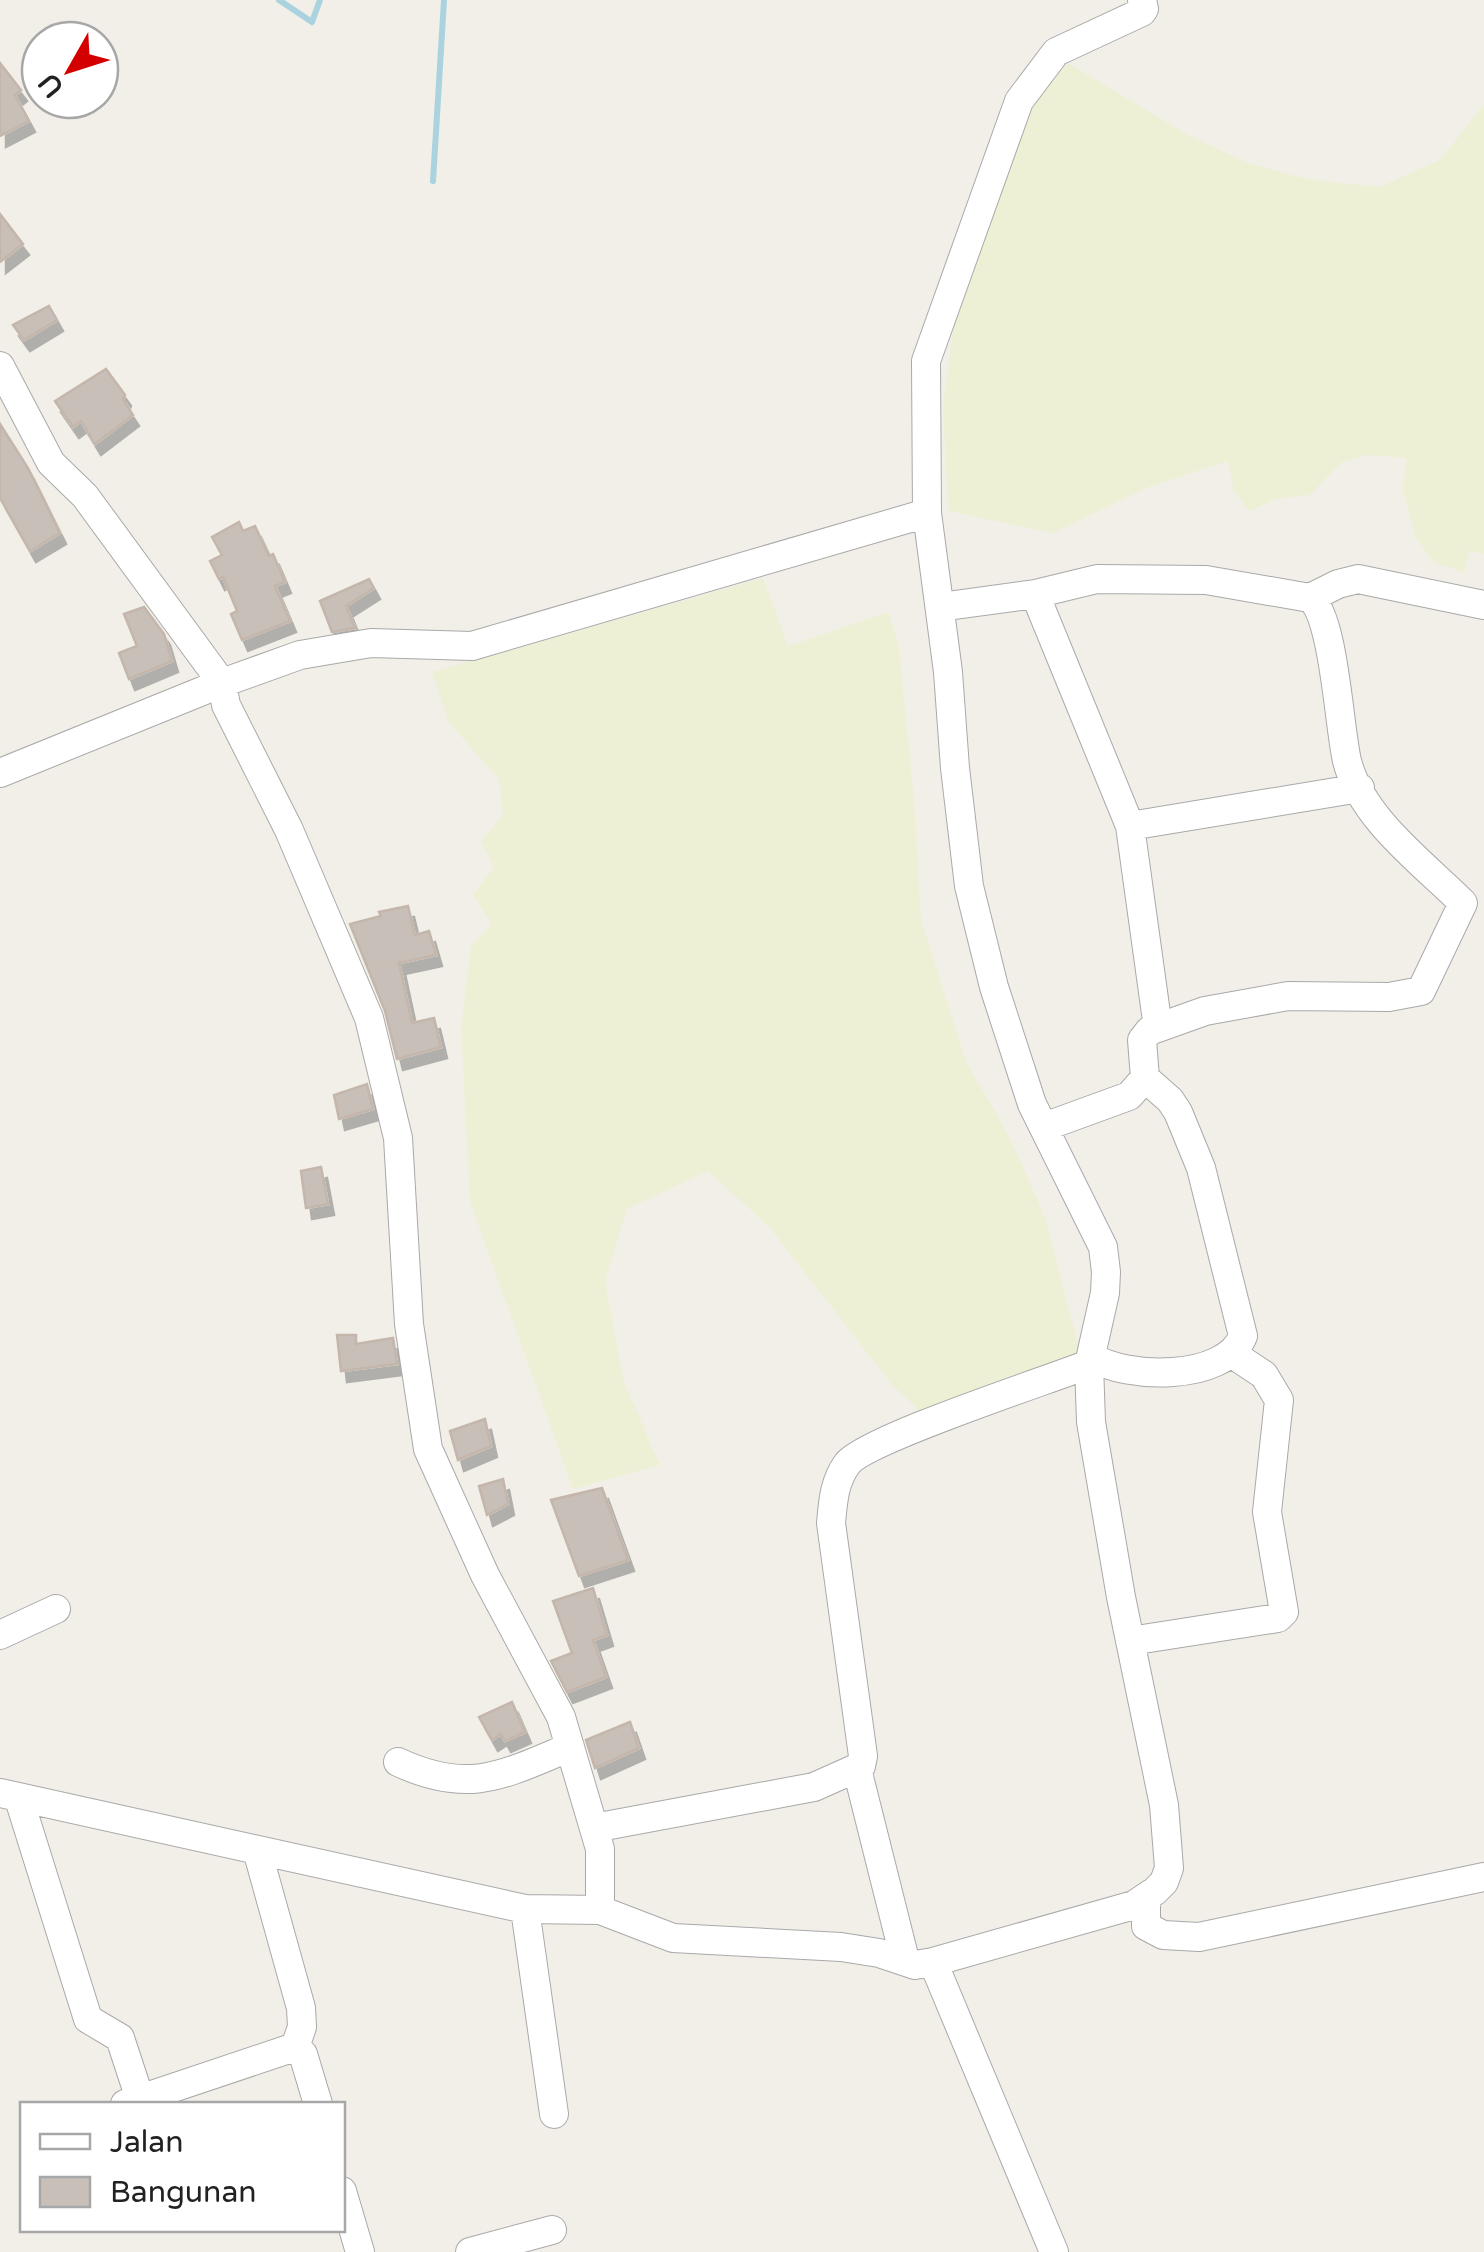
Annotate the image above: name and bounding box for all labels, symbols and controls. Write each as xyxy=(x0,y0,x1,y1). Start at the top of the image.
north arrow xyxy=(20,20,120,120)
text: U xyxy=(31,66,71,104)
legend xyxy=(20,2102,345,2232)
text: Jalan xyxy=(110,2124,183,2161)
text: Bangunan xyxy=(110,2174,257,2211)

